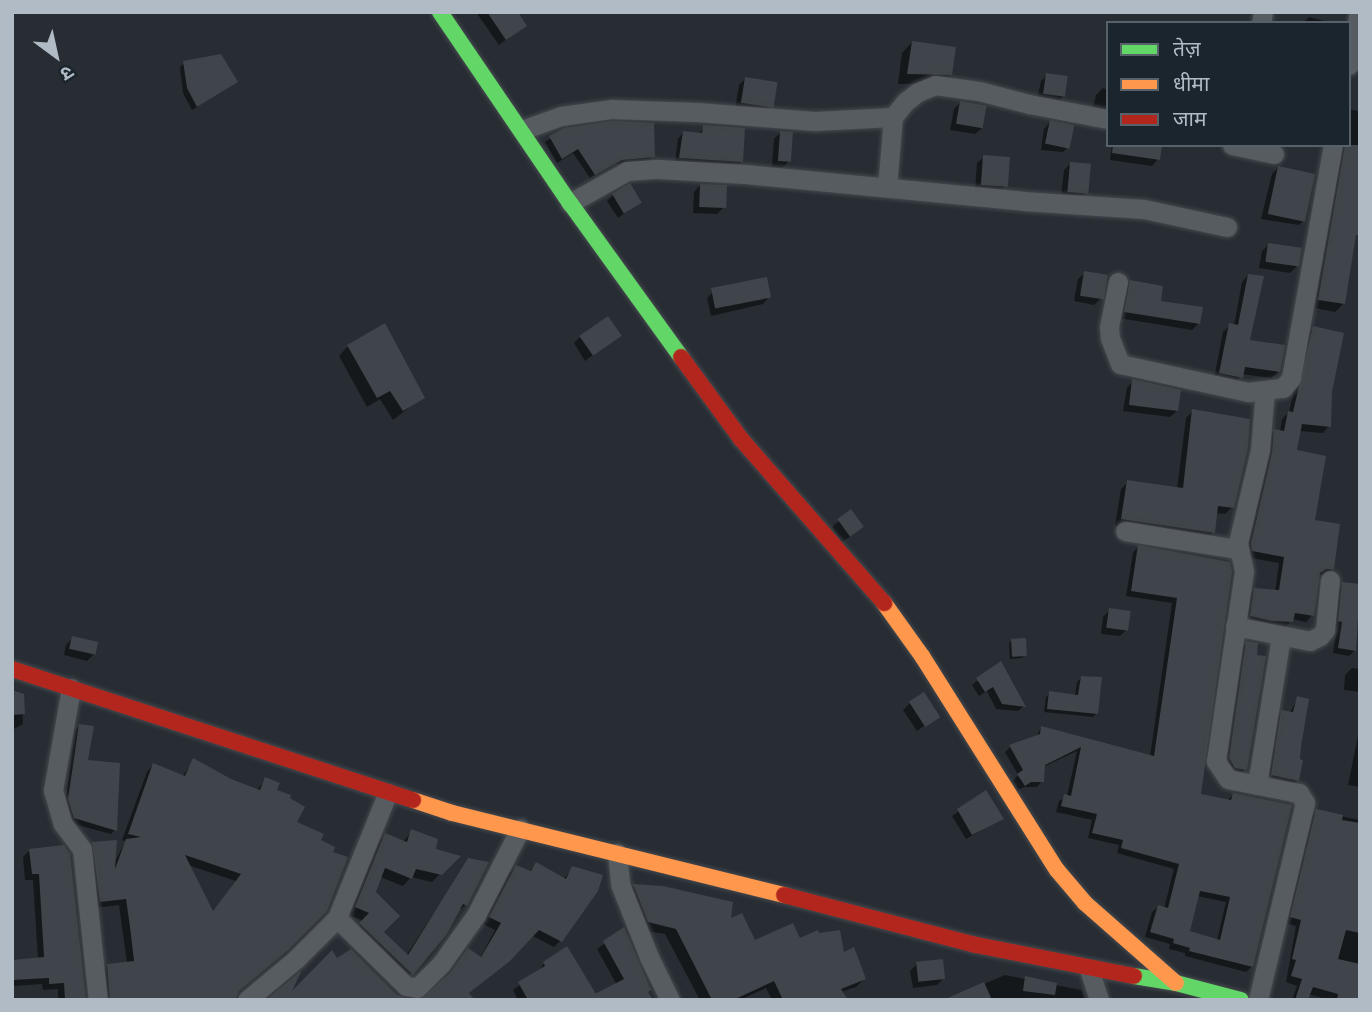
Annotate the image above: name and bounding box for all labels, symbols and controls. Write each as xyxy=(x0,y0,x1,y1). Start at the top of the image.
north arrow xyxy=(21,21,91,91)
legend xyxy=(1106,21,1351,147)
text: तेज़ xyxy=(1173,35,1201,62)
text: उ xyxy=(56,61,79,87)
text: धीमा xyxy=(1173,70,1209,97)
text: जाम xyxy=(1173,105,1207,132)

